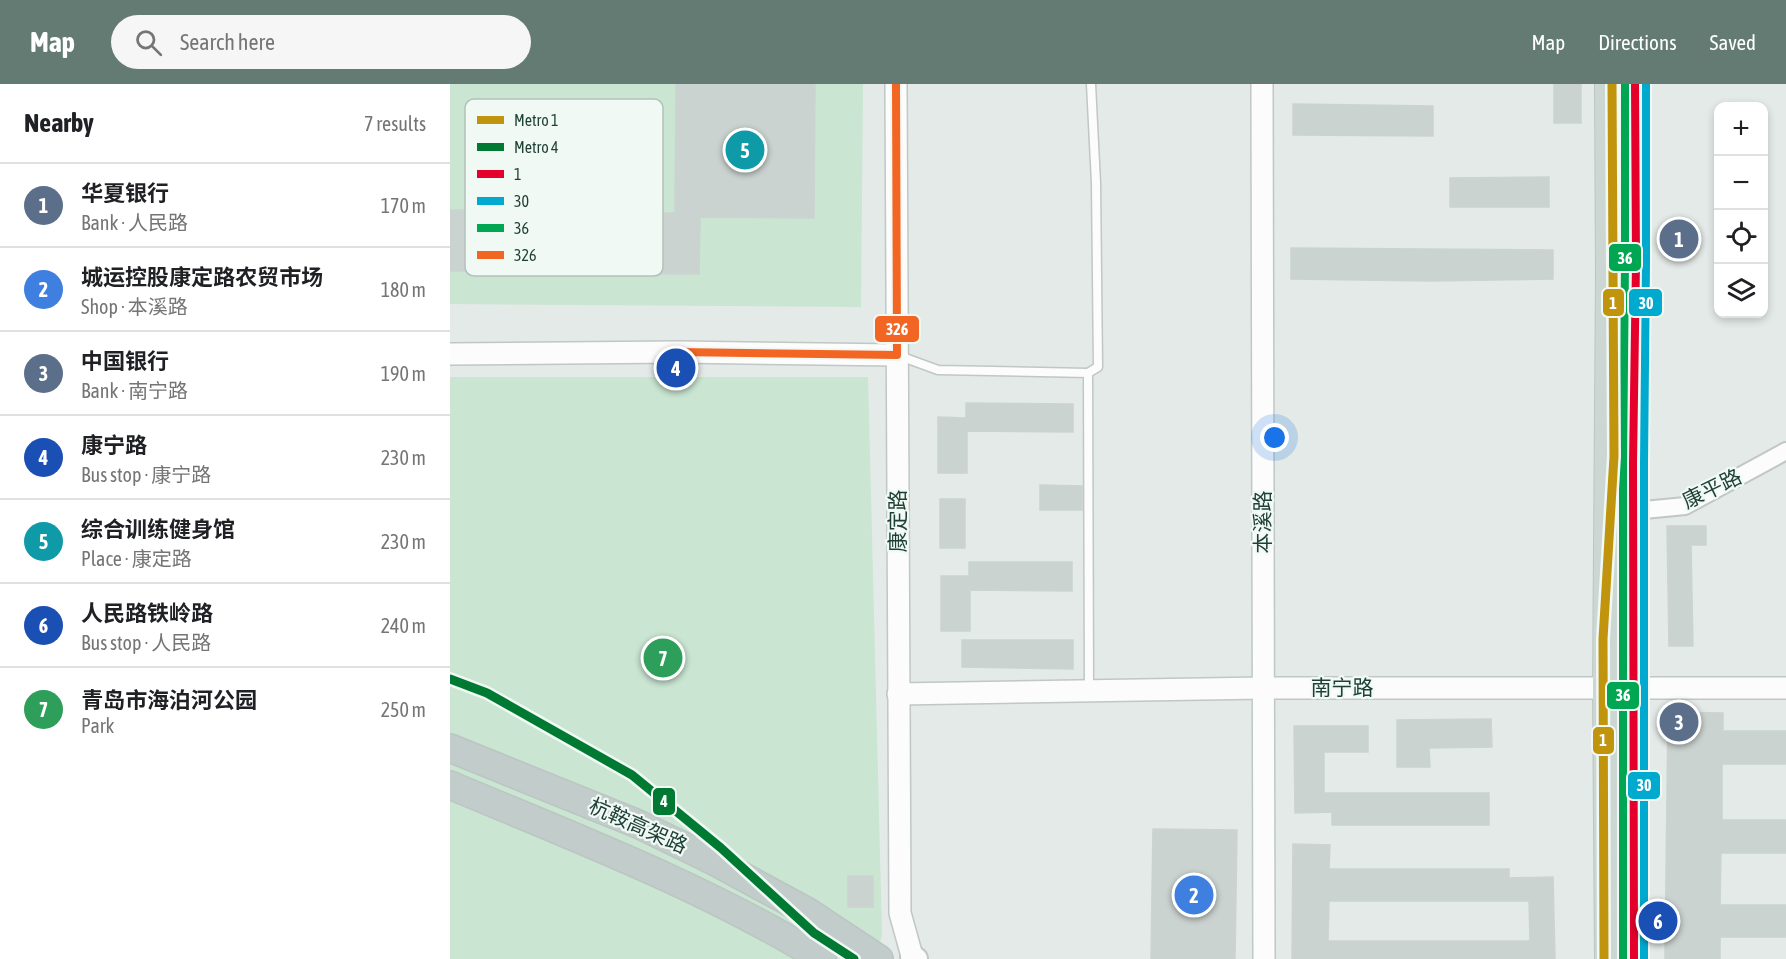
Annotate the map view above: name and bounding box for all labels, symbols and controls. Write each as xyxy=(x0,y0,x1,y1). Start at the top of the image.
search box xyxy=(111,15,531,69)
text: Map xyxy=(30,26,75,58)
icon: search xyxy=(132,26,165,59)
text: Search here xyxy=(180,29,275,55)
text: Map xyxy=(1531,30,1565,54)
text: Directions xyxy=(1598,30,1677,54)
text: Saved xyxy=(1710,30,1756,54)
legend xyxy=(465,99,663,276)
map controls xyxy=(1714,102,1768,318)
button: + xyxy=(1714,102,1768,156)
text: Nearby xyxy=(24,108,94,138)
text: Metro 1 xyxy=(514,111,559,129)
text: 7 results xyxy=(364,112,426,135)
pin: 5 xyxy=(726,128,764,172)
text: Metro 4 xyxy=(514,138,559,156)
button: − xyxy=(1714,156,1768,210)
text: 1 xyxy=(514,165,522,183)
text: 华夏银行 xyxy=(81,180,169,206)
text: 30 xyxy=(514,192,529,210)
text: 1 xyxy=(39,194,48,217)
text: 170 m xyxy=(381,194,426,217)
button: locate xyxy=(1714,210,1768,264)
text: Bank · 人民路 xyxy=(81,211,188,234)
pin: 1 xyxy=(1660,216,1698,262)
text: 36 xyxy=(514,219,529,237)
line badge: 36 xyxy=(1608,243,1642,272)
text: 326 xyxy=(514,246,537,264)
text: 36 xyxy=(1617,249,1633,267)
text: 城运控股康定路农贸市场 xyxy=(81,264,323,290)
button: layers xyxy=(1714,264,1768,318)
text: 2 xyxy=(39,278,48,301)
text: 180 m xyxy=(381,278,426,301)
line badge: 1 xyxy=(1602,288,1625,317)
line badge: 30 xyxy=(1628,288,1663,317)
text: 1 xyxy=(1609,294,1617,312)
text: 30 xyxy=(1638,294,1654,312)
text: Shop · 本溪路 xyxy=(81,295,188,318)
line badge: 326 xyxy=(874,315,920,343)
text: 326 xyxy=(886,320,909,338)
pin: 4 xyxy=(656,346,696,390)
text: 中国银行 xyxy=(81,348,169,374)
text: 3 xyxy=(39,362,48,385)
text: 190 m xyxy=(381,362,426,385)
text: Bank · 南宁路 xyxy=(81,379,188,402)
your location xyxy=(1260,423,1289,452)
text: 康宁路 xyxy=(81,432,147,458)
text: 4 xyxy=(39,446,48,469)
text: 230 m xyxy=(381,446,426,469)
text: Bus stop · 康宁路 xyxy=(81,463,211,486)
street label: 康平路 xyxy=(1678,464,1745,513)
street label: 康定路 xyxy=(885,490,909,553)
street label: 本溪路 xyxy=(1250,491,1274,554)
text: 综合训练健身馆 xyxy=(81,516,235,542)
text: 5 xyxy=(39,530,48,553)
text: 230 m xyxy=(381,530,426,553)
text: Place · 康定路 xyxy=(81,547,192,570)
text: 人民路铁岭路 xyxy=(81,600,213,626)
text: 6 xyxy=(39,614,48,637)
text: 240 m xyxy=(381,614,426,637)
text: Bus stop · 人民路 xyxy=(81,631,211,654)
pin: 7 xyxy=(644,636,682,680)
street label: 南宁路 xyxy=(1311,675,1374,699)
line badge: 36 xyxy=(1606,681,1640,710)
text: 36 xyxy=(1615,686,1631,704)
text: 青岛市海泊河公园 xyxy=(81,687,257,713)
text: 7 xyxy=(39,698,48,721)
text: 250 m xyxy=(381,698,426,721)
pin: 3 xyxy=(1660,700,1698,744)
text: Park xyxy=(81,714,114,737)
line badge: 1 xyxy=(1592,726,1615,755)
text: 1 xyxy=(1599,731,1607,749)
line badge: 30 xyxy=(1627,771,1661,800)
text: 30 xyxy=(1636,776,1652,794)
line badge: 4 xyxy=(652,787,676,816)
text: 4 xyxy=(659,792,668,810)
street label: 杭鞍高架路 xyxy=(586,793,691,857)
pin: 2 xyxy=(1174,872,1214,918)
pin: 6 xyxy=(1638,898,1678,944)

